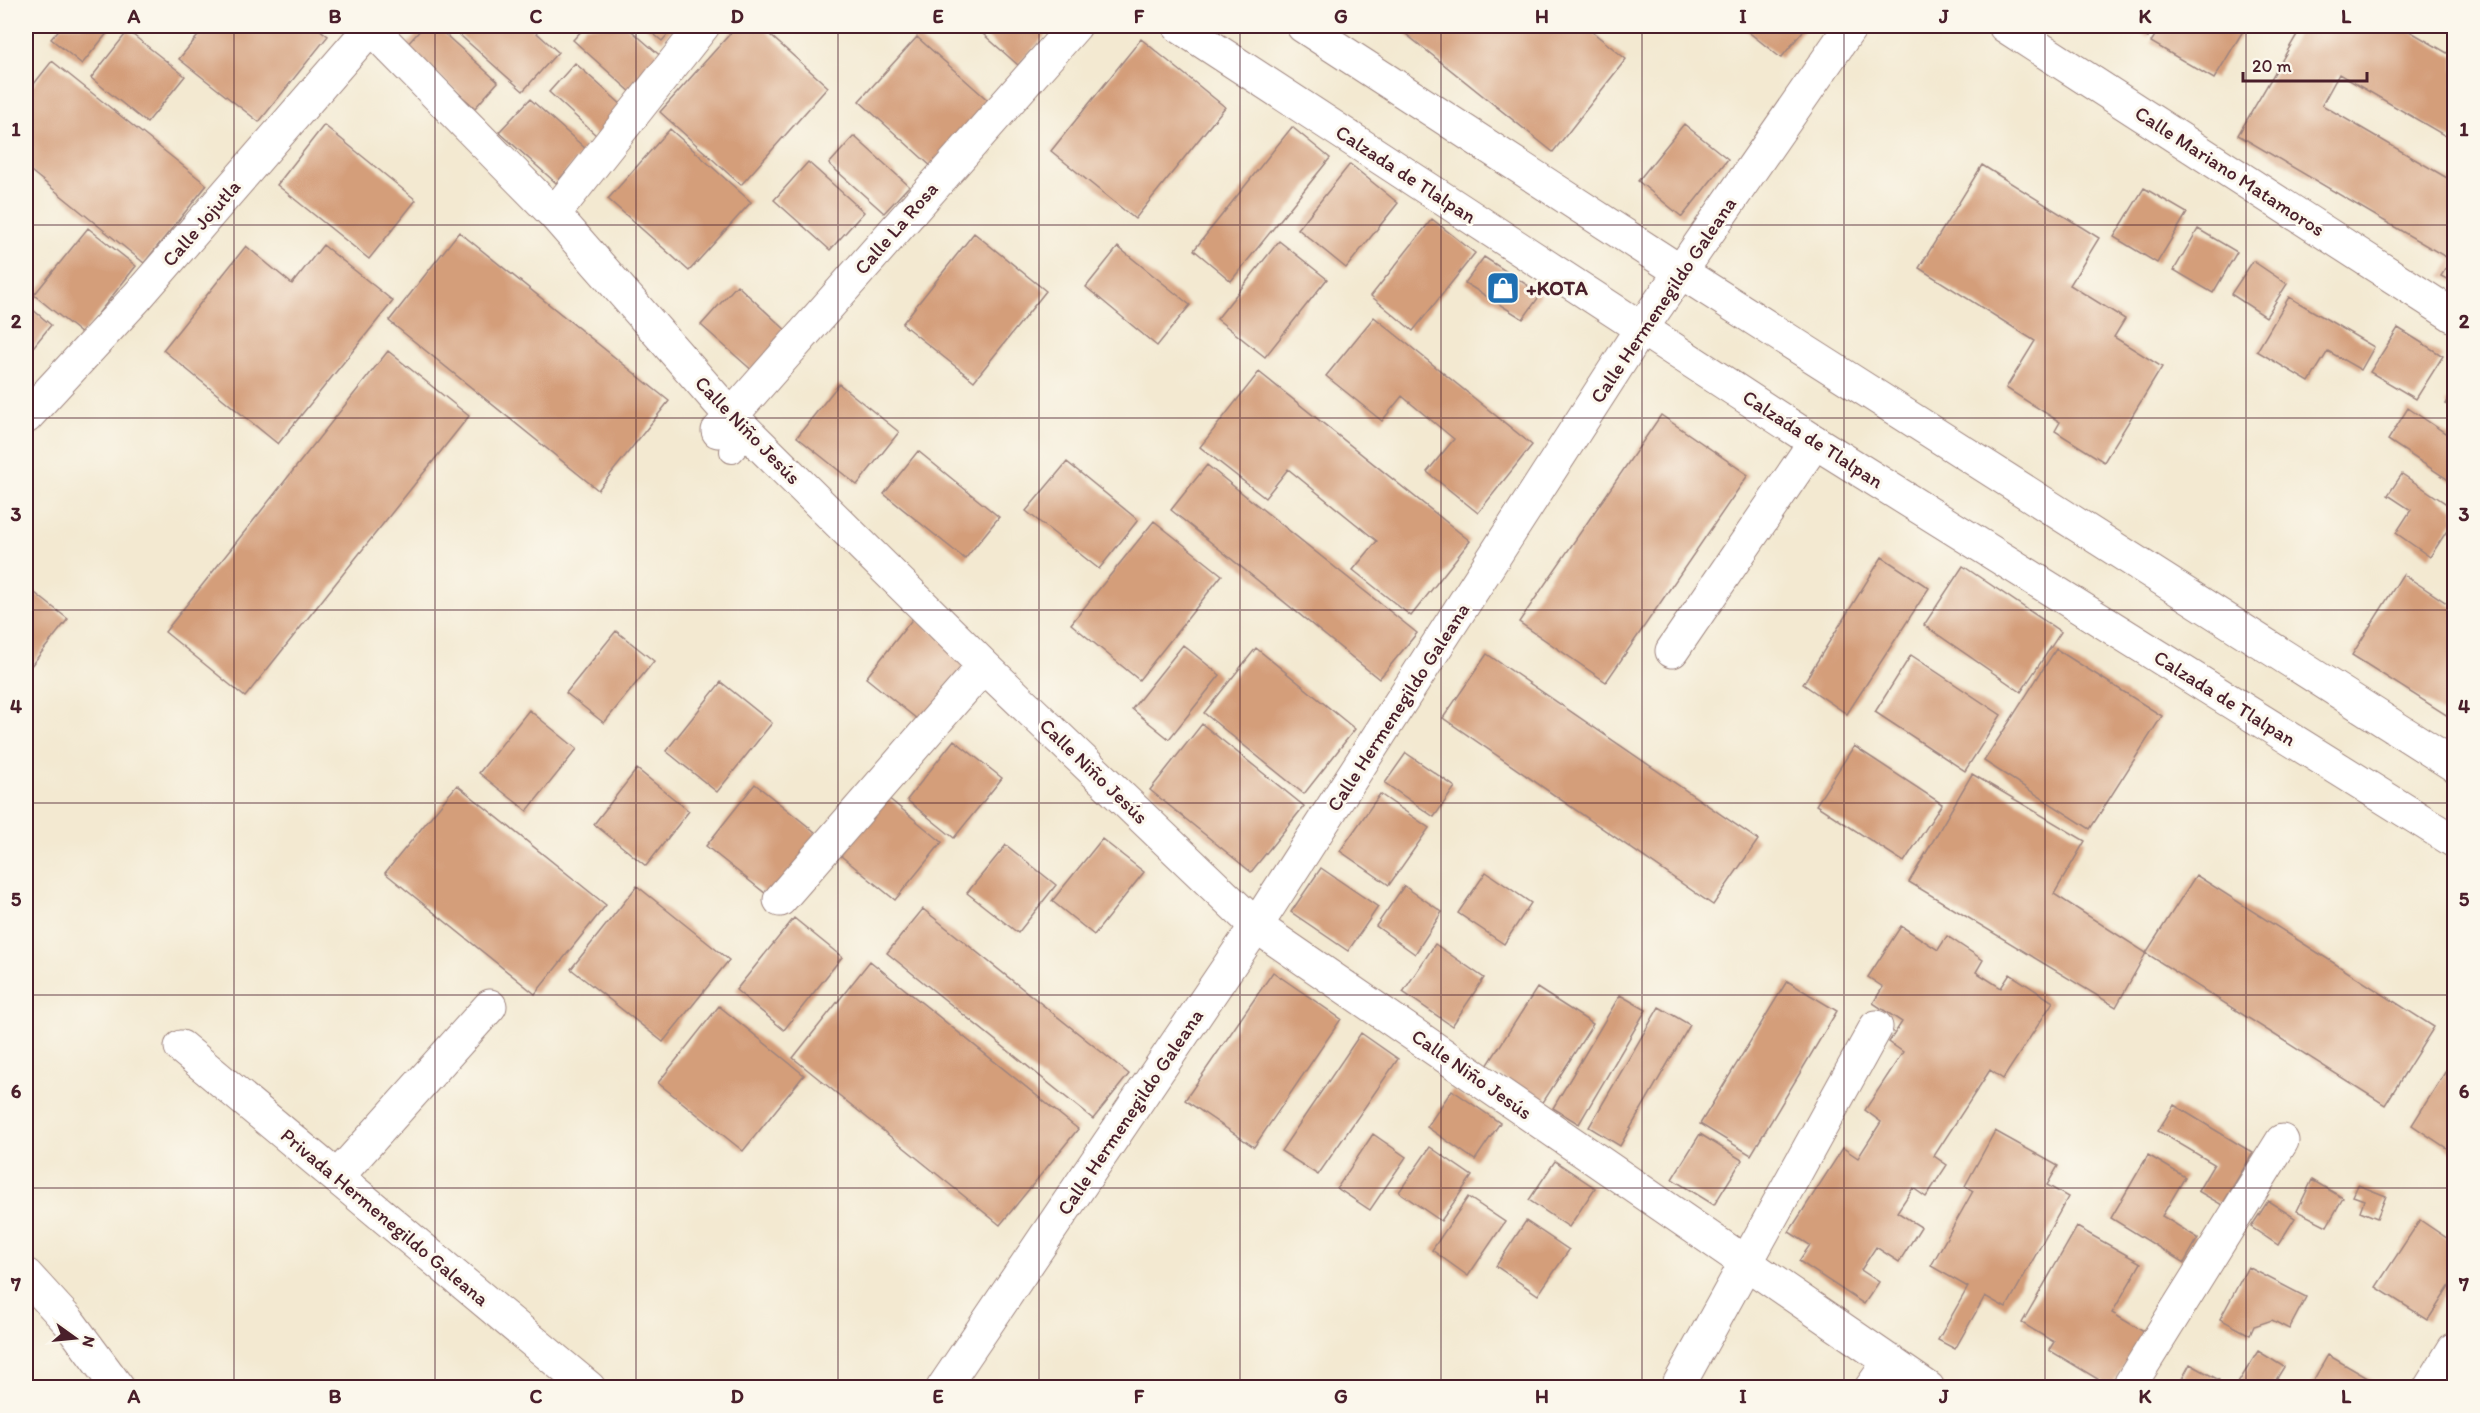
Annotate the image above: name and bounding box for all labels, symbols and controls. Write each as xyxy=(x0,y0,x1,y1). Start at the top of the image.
text: A xyxy=(127,4,141,28)
text: B xyxy=(329,4,342,28)
text: C xyxy=(530,4,543,28)
text: D xyxy=(730,4,744,28)
text: E xyxy=(932,4,944,28)
text: F xyxy=(1134,4,1145,28)
text: G xyxy=(1334,4,1348,28)
text: H xyxy=(1535,4,1549,28)
text: I xyxy=(1739,4,1747,28)
text: J xyxy=(1938,4,1949,28)
text: K xyxy=(2139,4,2153,28)
text: L xyxy=(2341,4,2352,28)
scale bar xyxy=(2243,45,2368,83)
text: 20 m xyxy=(2252,55,2292,77)
street label: Calle Mariano Matamoros xyxy=(2131,101,2330,241)
text: 1 xyxy=(11,117,21,141)
text: 1 xyxy=(2459,117,2469,141)
street label: Calzada de Tlalpan xyxy=(1331,120,1481,229)
street label: Calle Jojutla xyxy=(157,175,245,271)
street label: Calle La Rosa xyxy=(849,177,943,279)
street label: Calle Hermenegildo Galeana xyxy=(1585,192,1741,408)
shop icon: +KOTA xyxy=(1485,270,1521,306)
place label: +KOTA xyxy=(1526,276,1588,300)
text: 2 xyxy=(11,309,22,333)
text: 2 xyxy=(2459,309,2470,333)
street label: Calle Niño Jesús xyxy=(690,371,806,489)
street label: Calzada de Tlalpan xyxy=(1738,385,1888,494)
text: 3 xyxy=(11,502,22,526)
text: 3 xyxy=(2459,502,2470,526)
street label: Calle Hermenegildo Galeana xyxy=(1322,598,1474,816)
street label: Calzada de Tlalpan xyxy=(2150,645,2301,751)
text: 4 xyxy=(10,694,22,718)
text: 4 xyxy=(2458,694,2470,718)
street label: Calle Niño Jesús xyxy=(1035,713,1153,829)
text: 5 xyxy=(11,887,22,911)
text: 5 xyxy=(2459,887,2470,911)
street label: Calle Hermenegildo Galeana xyxy=(1052,1004,1208,1220)
street label: Calle Niño Jesús xyxy=(1407,1024,1537,1124)
text: 6 xyxy=(11,1079,22,1103)
text: 6 xyxy=(2459,1079,2470,1103)
street label: Privada Hermenegildo Galeana xyxy=(276,1123,494,1311)
text: 7 xyxy=(10,1272,21,1296)
text: 7 xyxy=(2458,1272,2469,1296)
north arrow xyxy=(45,1308,105,1368)
text: N xyxy=(78,1334,100,1349)
text: A xyxy=(127,1384,141,1408)
text: B xyxy=(329,1384,342,1408)
text: C xyxy=(530,1384,543,1408)
text: D xyxy=(730,1384,744,1408)
text: E xyxy=(932,1384,944,1408)
text: F xyxy=(1134,1384,1145,1408)
text: G xyxy=(1334,1384,1348,1408)
text: H xyxy=(1535,1384,1549,1408)
text: I xyxy=(1739,1384,1747,1408)
text: J xyxy=(1938,1384,1949,1408)
text: K xyxy=(2139,1384,2153,1408)
text: L xyxy=(2341,1384,2352,1408)

